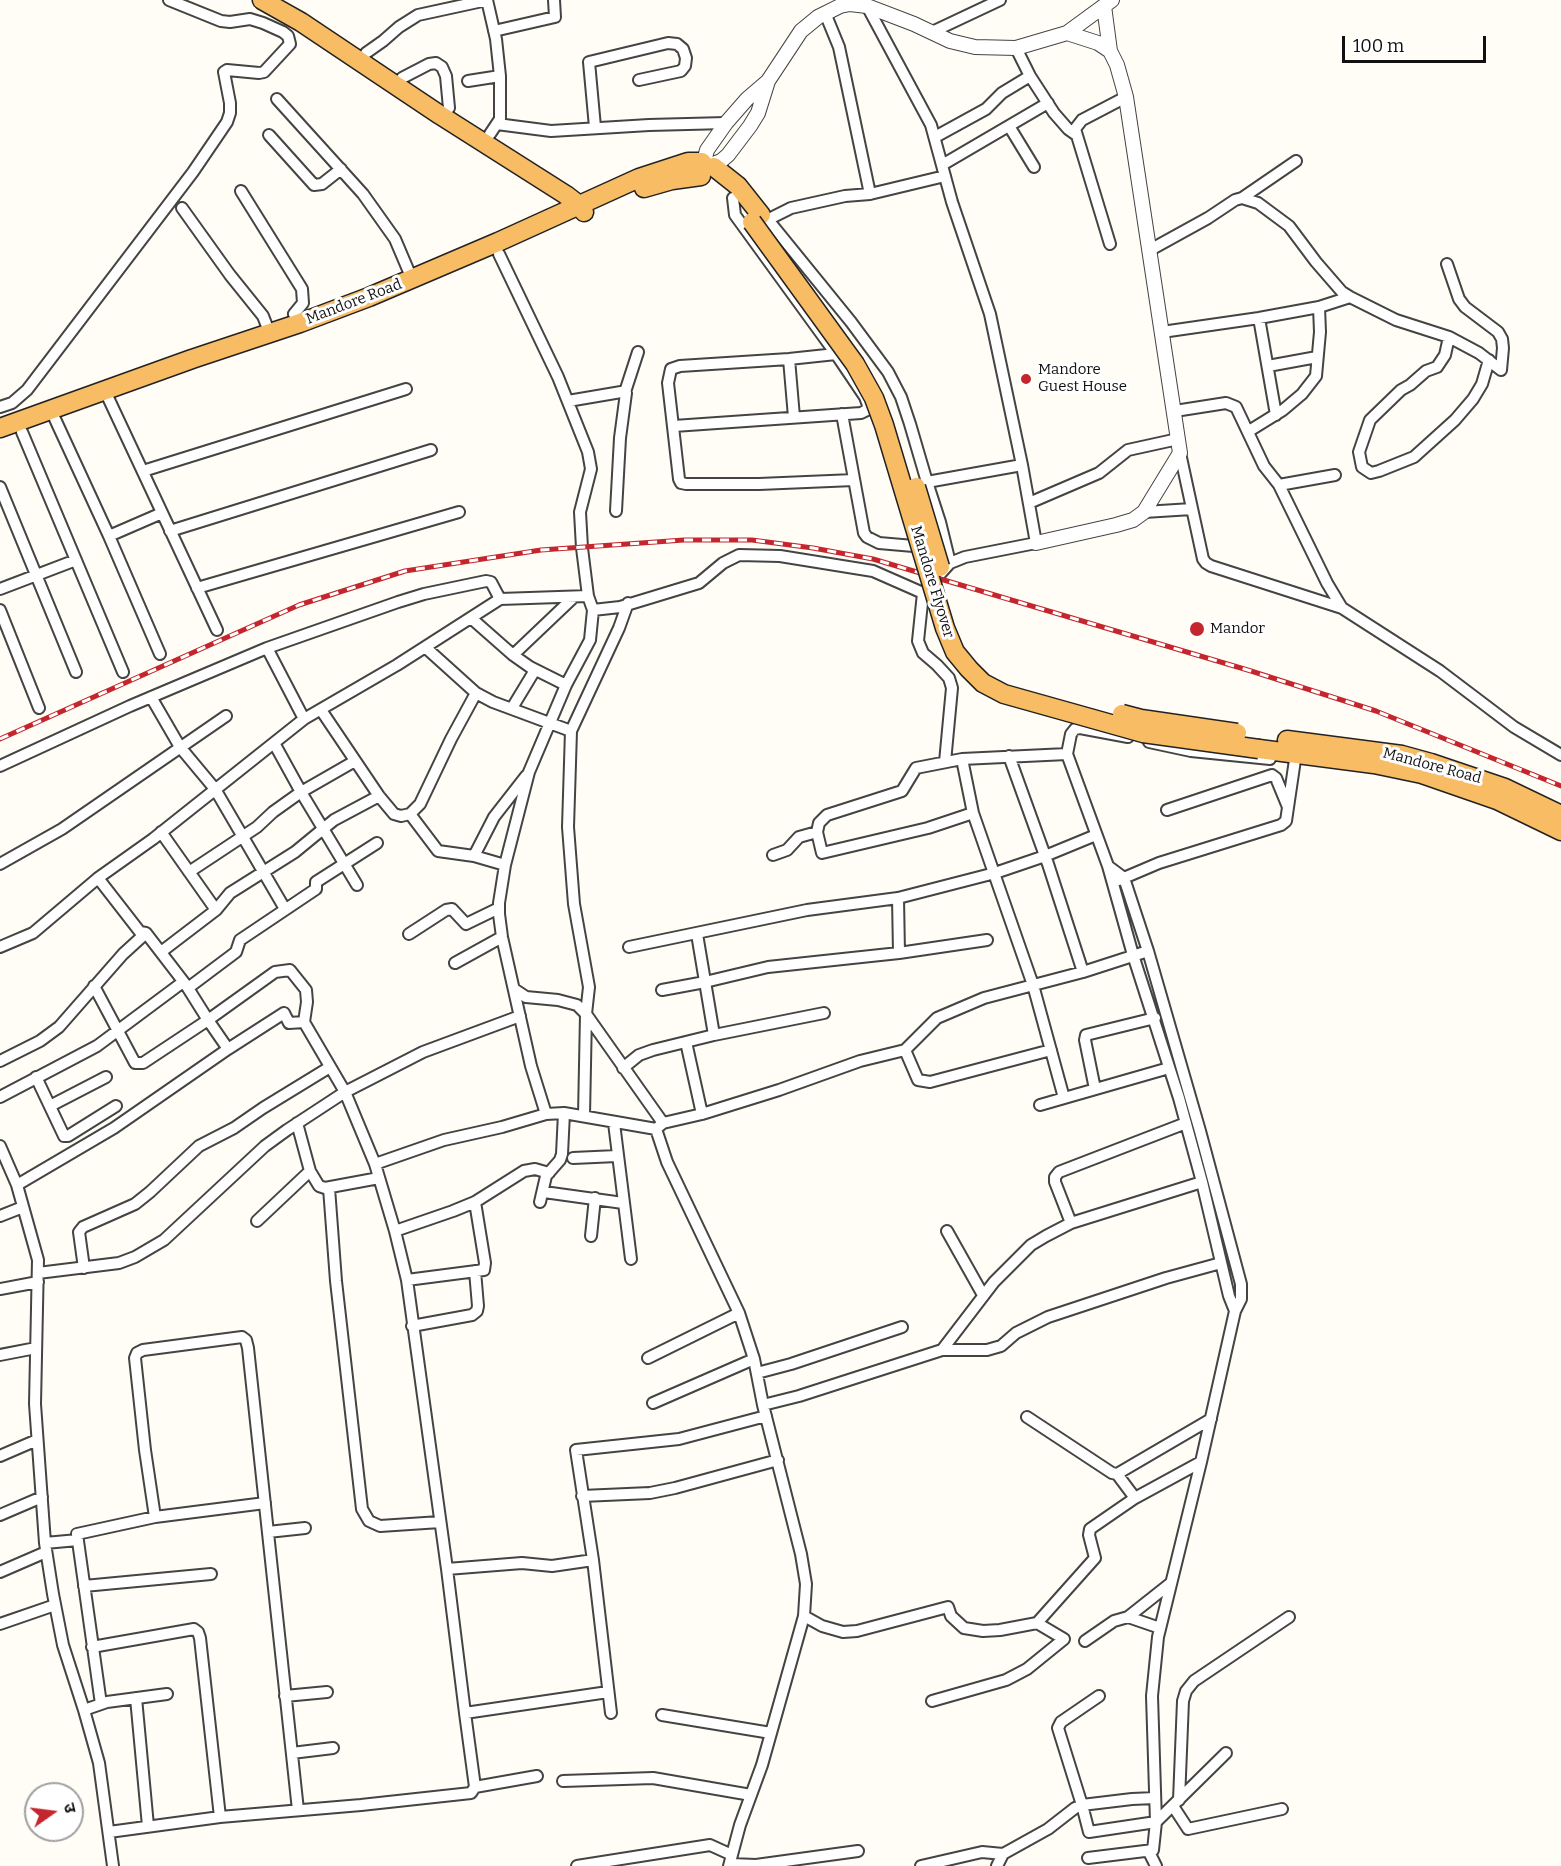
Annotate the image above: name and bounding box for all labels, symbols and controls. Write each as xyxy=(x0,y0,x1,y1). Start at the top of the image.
scale bar xyxy=(1345,24,1489,62)
text: 100 m xyxy=(1353,35,1404,57)
street label: Mandore Road xyxy=(304,275,404,329)
place label: Mandore Guest House xyxy=(1038,361,1127,396)
marker: Mandore Guest House xyxy=(1019,372,1033,386)
street label: Mandore Flyover xyxy=(906,524,958,640)
marker: Mandor xyxy=(1188,620,1206,638)
place label: Mandor xyxy=(1210,620,1265,638)
street label: Mandore Road xyxy=(1381,744,1483,788)
north arrow xyxy=(24,1782,84,1842)
text: उ xyxy=(60,1801,80,1815)

